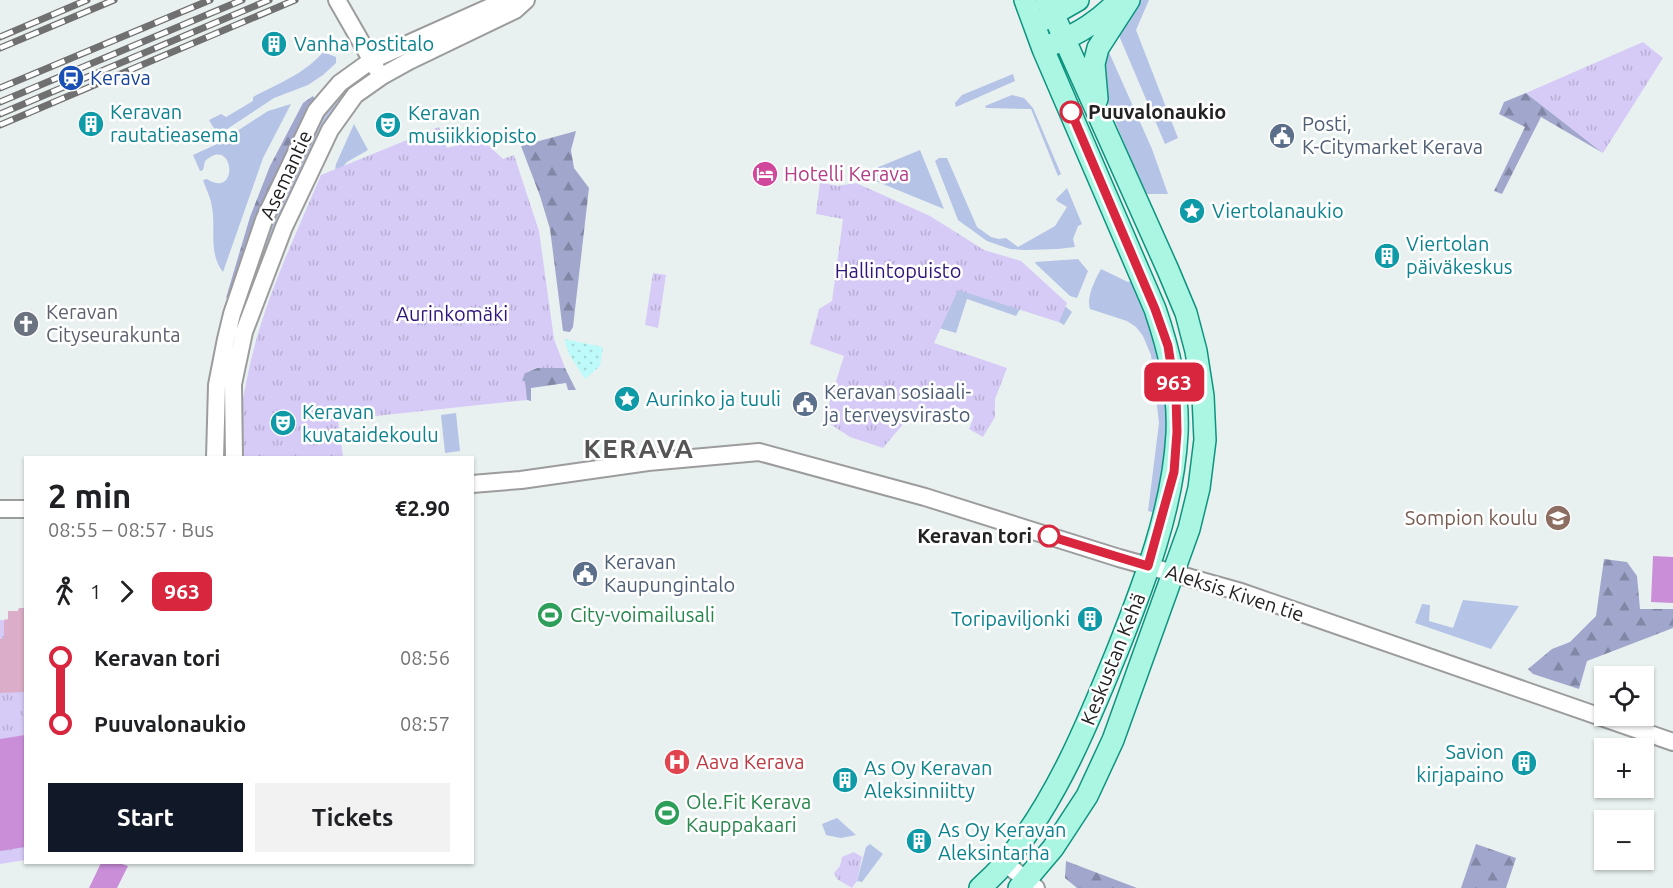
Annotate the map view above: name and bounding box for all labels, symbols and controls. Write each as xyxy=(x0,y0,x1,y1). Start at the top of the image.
building icon: Vanha Postitalo xyxy=(259,29,289,59)
place label: Vanha Postitalo xyxy=(294,32,434,55)
station icon: Kerava xyxy=(56,63,86,93)
place label: Kerava xyxy=(90,66,151,89)
place label: Keravan rautatieasema xyxy=(110,100,239,146)
place label: Puuvalonaukio xyxy=(1088,100,1226,123)
place label: Keravan musiikkiopisto xyxy=(408,101,537,147)
marker: Puuvalonaukio xyxy=(1060,101,1082,123)
building icon: Keravan rautatieasema xyxy=(76,109,106,139)
theatre icon: Keravan musiikkiopisto xyxy=(373,110,403,140)
place label: Posti, K-Citymarket Kerava xyxy=(1302,112,1483,158)
public building icon: Posti, K-Citymarket Kerava xyxy=(1267,121,1297,151)
street label: Asemantie xyxy=(255,127,316,223)
hotel icon: Hotelli Kerava xyxy=(750,159,780,189)
place label: Hotelli Kerava xyxy=(784,162,909,185)
place icon: Viertolanaukio xyxy=(1177,196,1207,226)
place label: Viertolanaukio xyxy=(1212,199,1344,222)
place label: Viertolan päiväkeskus xyxy=(1406,232,1512,278)
building icon: Viertolan päiväkeskus xyxy=(1372,241,1402,271)
park label: Hallintopuisto xyxy=(835,259,961,282)
place label: Keravan Cityseurakunta xyxy=(46,300,181,346)
park label: Aurinkomäki xyxy=(396,302,508,325)
church icon: Keravan Cityseurakunta xyxy=(11,309,41,339)
line badge: 963 xyxy=(1140,362,1208,401)
text: 963 xyxy=(1156,370,1192,394)
place label: Keravan sosiaali- ja terveysvirasto xyxy=(822,380,971,426)
place icon: Aurinko ja tuuli xyxy=(612,384,642,414)
place label: Aurinko ja tuuli xyxy=(646,387,781,410)
public building icon: Keravan sosiaali- ja terveysvirasto xyxy=(790,389,820,419)
place label: Keravan kuvataidekoulu xyxy=(302,400,439,446)
theatre icon: Keravan kuvataidekoulu xyxy=(268,408,298,438)
district label: KERAVA xyxy=(583,434,695,463)
text: 2 min xyxy=(48,477,131,514)
text: €2.90 xyxy=(395,495,450,520)
school or university icon: Sompion koulu xyxy=(1543,503,1573,533)
place label: Sompion koulu xyxy=(1405,506,1538,529)
text: 08:55 – 08:57 · Bus xyxy=(48,518,214,541)
place label: Keravan tori xyxy=(917,524,1032,547)
marker: Keravan tori xyxy=(1038,525,1060,547)
place label: Keravan Kaupungintalo xyxy=(604,550,735,596)
public building icon: Keravan Kaupungintalo xyxy=(570,559,600,589)
street label: Aleksis Kiven tie xyxy=(1163,559,1307,626)
icon: walk xyxy=(48,575,81,608)
icon: forward xyxy=(110,575,143,608)
text: 963 xyxy=(164,579,200,603)
text: 1 xyxy=(90,580,101,603)
street label: Keskustan Kehä xyxy=(1076,589,1150,728)
sports icon: City-voimailusali xyxy=(535,600,565,630)
place label: City-voimailusali xyxy=(570,603,715,626)
building icon: Toripaviljonki xyxy=(1075,604,1105,634)
place label: Toripaviljonki xyxy=(951,607,1070,630)
text: Keravan tori xyxy=(94,645,220,670)
text: 08:56 xyxy=(400,646,450,669)
map controls xyxy=(1594,666,1654,870)
button: locate xyxy=(1594,666,1654,726)
text: Puuvalonaukio xyxy=(94,711,246,736)
text: 08:57 xyxy=(400,712,450,735)
button: + xyxy=(1594,738,1654,798)
place label: Savion kirjapaino xyxy=(1416,740,1504,786)
hospital icon: Aava Kerava xyxy=(662,747,692,777)
building icon: Savion kirjapaino xyxy=(1509,748,1539,778)
place label: Aava Kerava xyxy=(696,750,805,773)
place label: As Oy Keravan Aleksinniitty xyxy=(864,756,992,802)
building icon: As Oy Keravan Aleksinniitty xyxy=(830,765,860,795)
button: Start xyxy=(48,783,243,852)
button: Tickets xyxy=(255,783,450,852)
place label: Ole.Fit Kerava Kauppakaari xyxy=(686,790,811,836)
sports icon: Ole.Fit Kerava Kauppakaari xyxy=(652,798,682,828)
button: − xyxy=(1594,810,1654,870)
place label: As Oy Keravan Aleksintarha xyxy=(938,818,1066,864)
building icon: As Oy Keravan Aleksintarha xyxy=(904,826,934,856)

